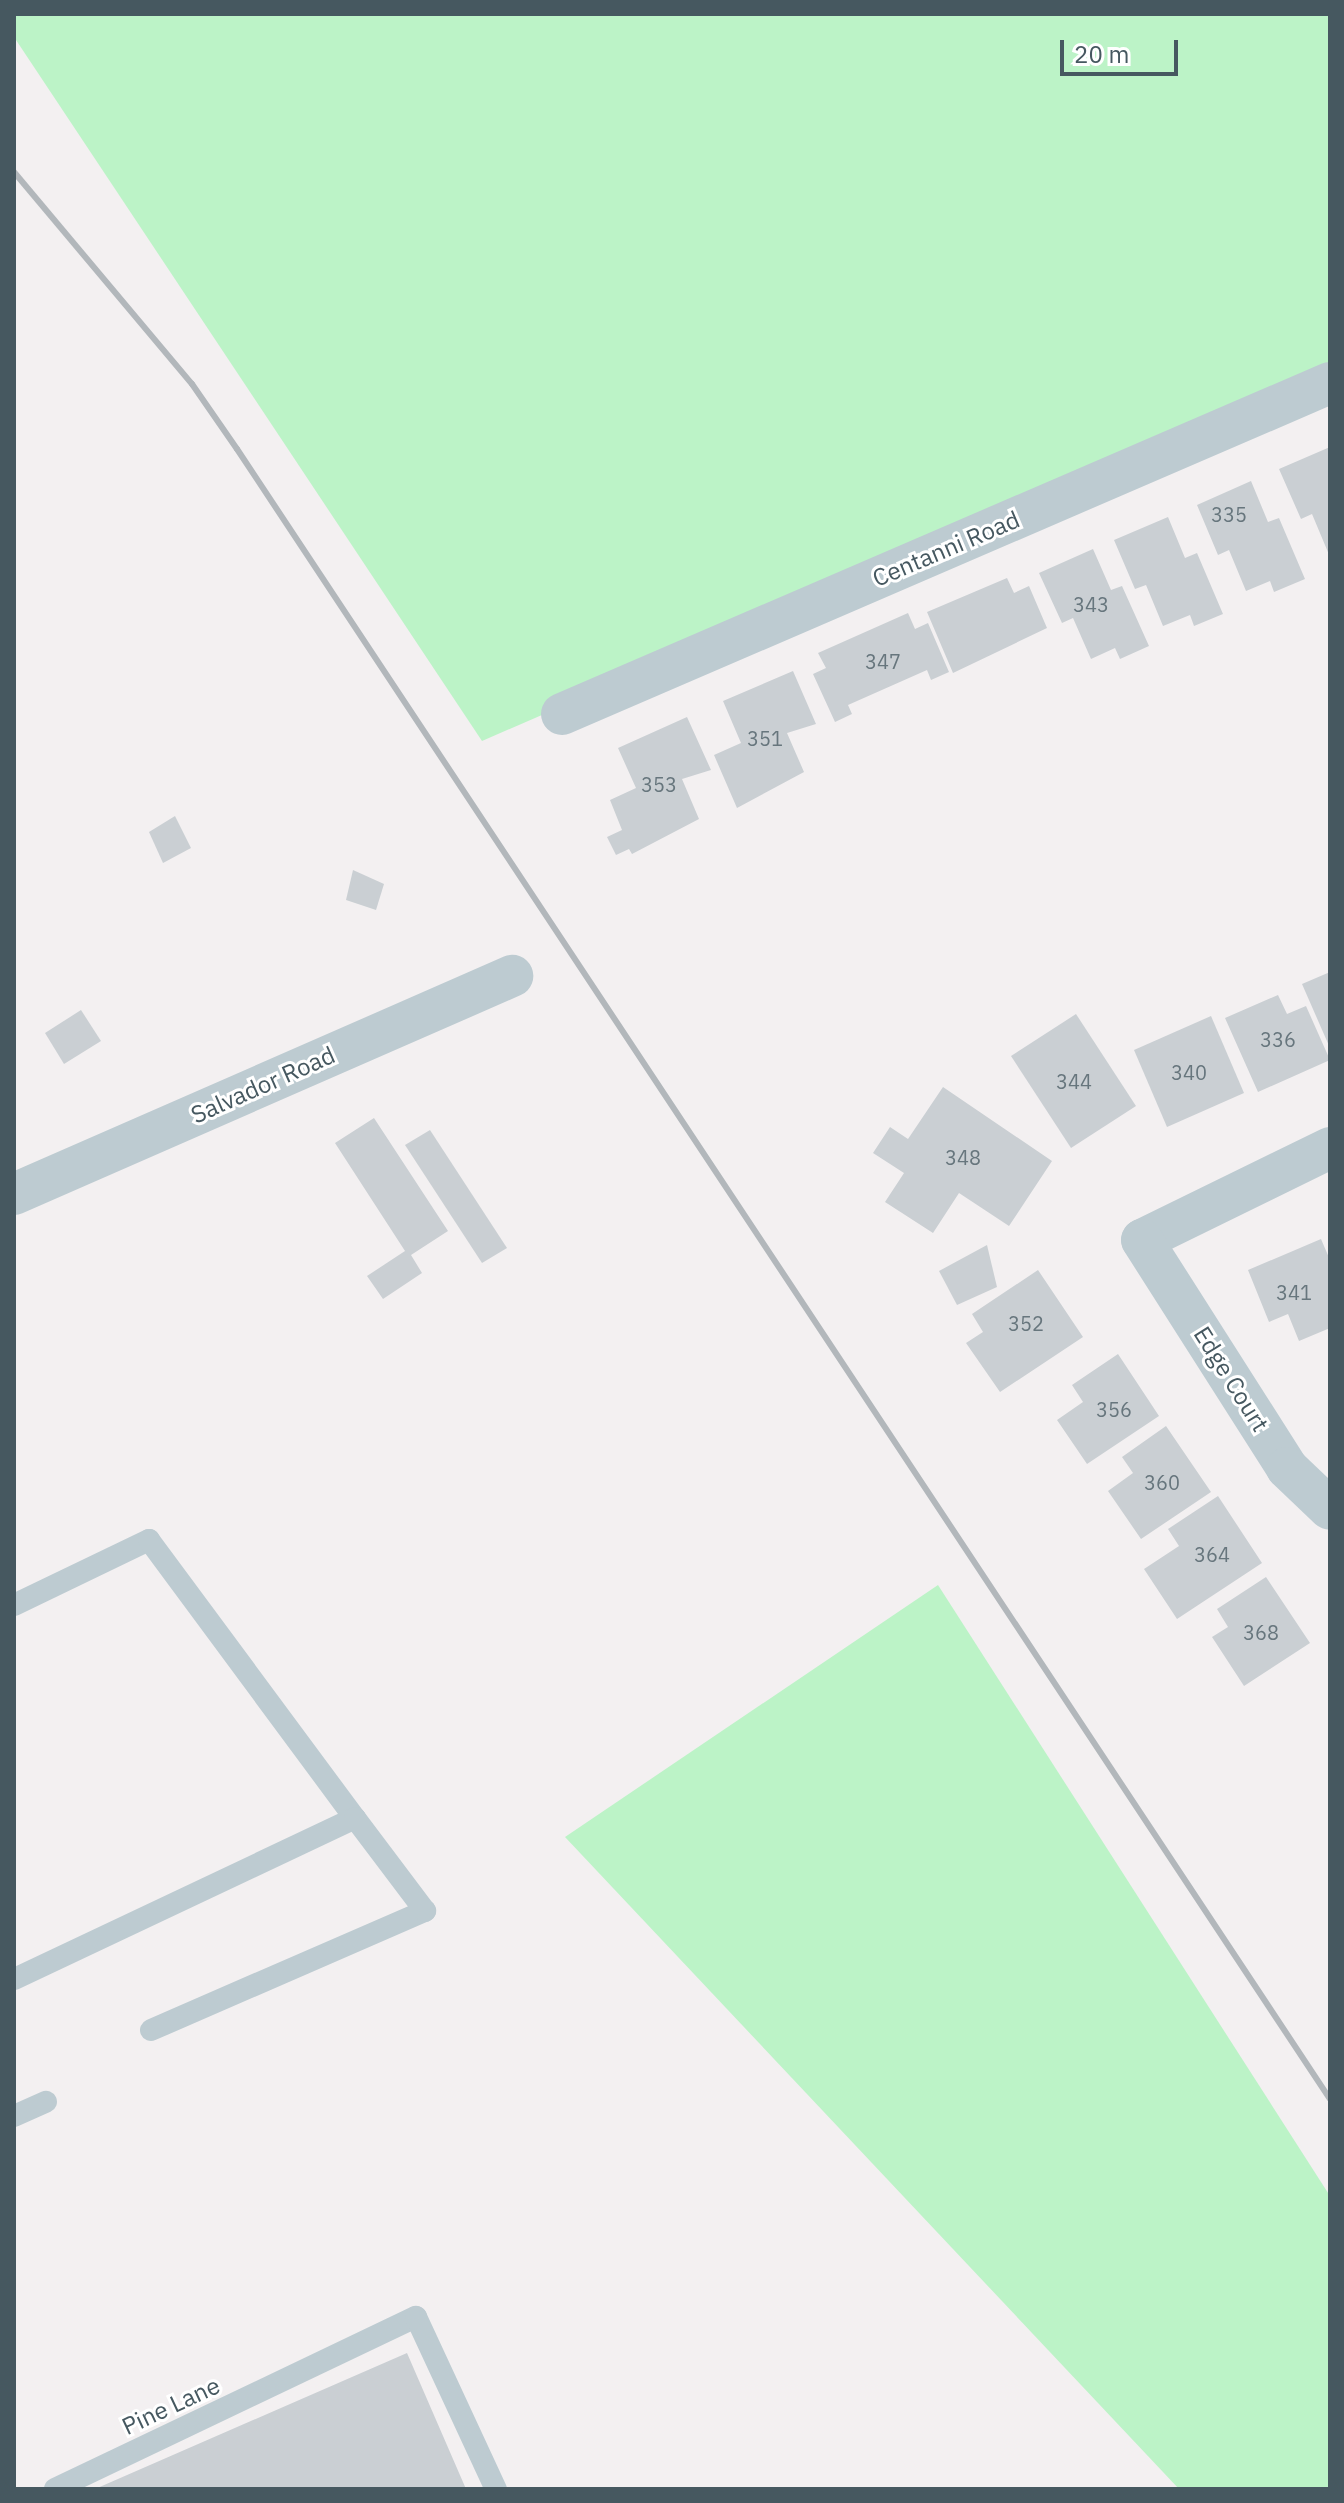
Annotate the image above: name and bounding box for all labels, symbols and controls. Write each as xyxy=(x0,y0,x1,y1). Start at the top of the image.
scale bar xyxy=(1064,24,1182,74)
text: 20 m xyxy=(1074,38,1129,70)
house number: 335 xyxy=(1211,502,1247,526)
street label: Centanni Road xyxy=(868,505,1024,593)
house number: 343 xyxy=(1073,592,1109,616)
house number: 347 xyxy=(865,649,901,673)
house number: 351 xyxy=(747,726,783,750)
house number: 353 xyxy=(641,772,677,796)
house number: 336 xyxy=(1260,1027,1296,1051)
street label: Salvador Road xyxy=(187,1040,339,1130)
house number: 340 xyxy=(1171,1060,1207,1084)
house number: 344 xyxy=(1056,1069,1092,1093)
house number: 348 xyxy=(945,1145,981,1169)
house number: 341 xyxy=(1276,1280,1312,1304)
house number: 352 xyxy=(1008,1311,1044,1335)
street label: Edge Court xyxy=(1187,1321,1275,1437)
house number: 356 xyxy=(1096,1397,1132,1421)
house number: 360 xyxy=(1144,1470,1180,1494)
house number: 364 xyxy=(1194,1542,1230,1566)
house number: 368 xyxy=(1243,1620,1279,1644)
street label: Pine Lane xyxy=(117,2371,225,2441)

